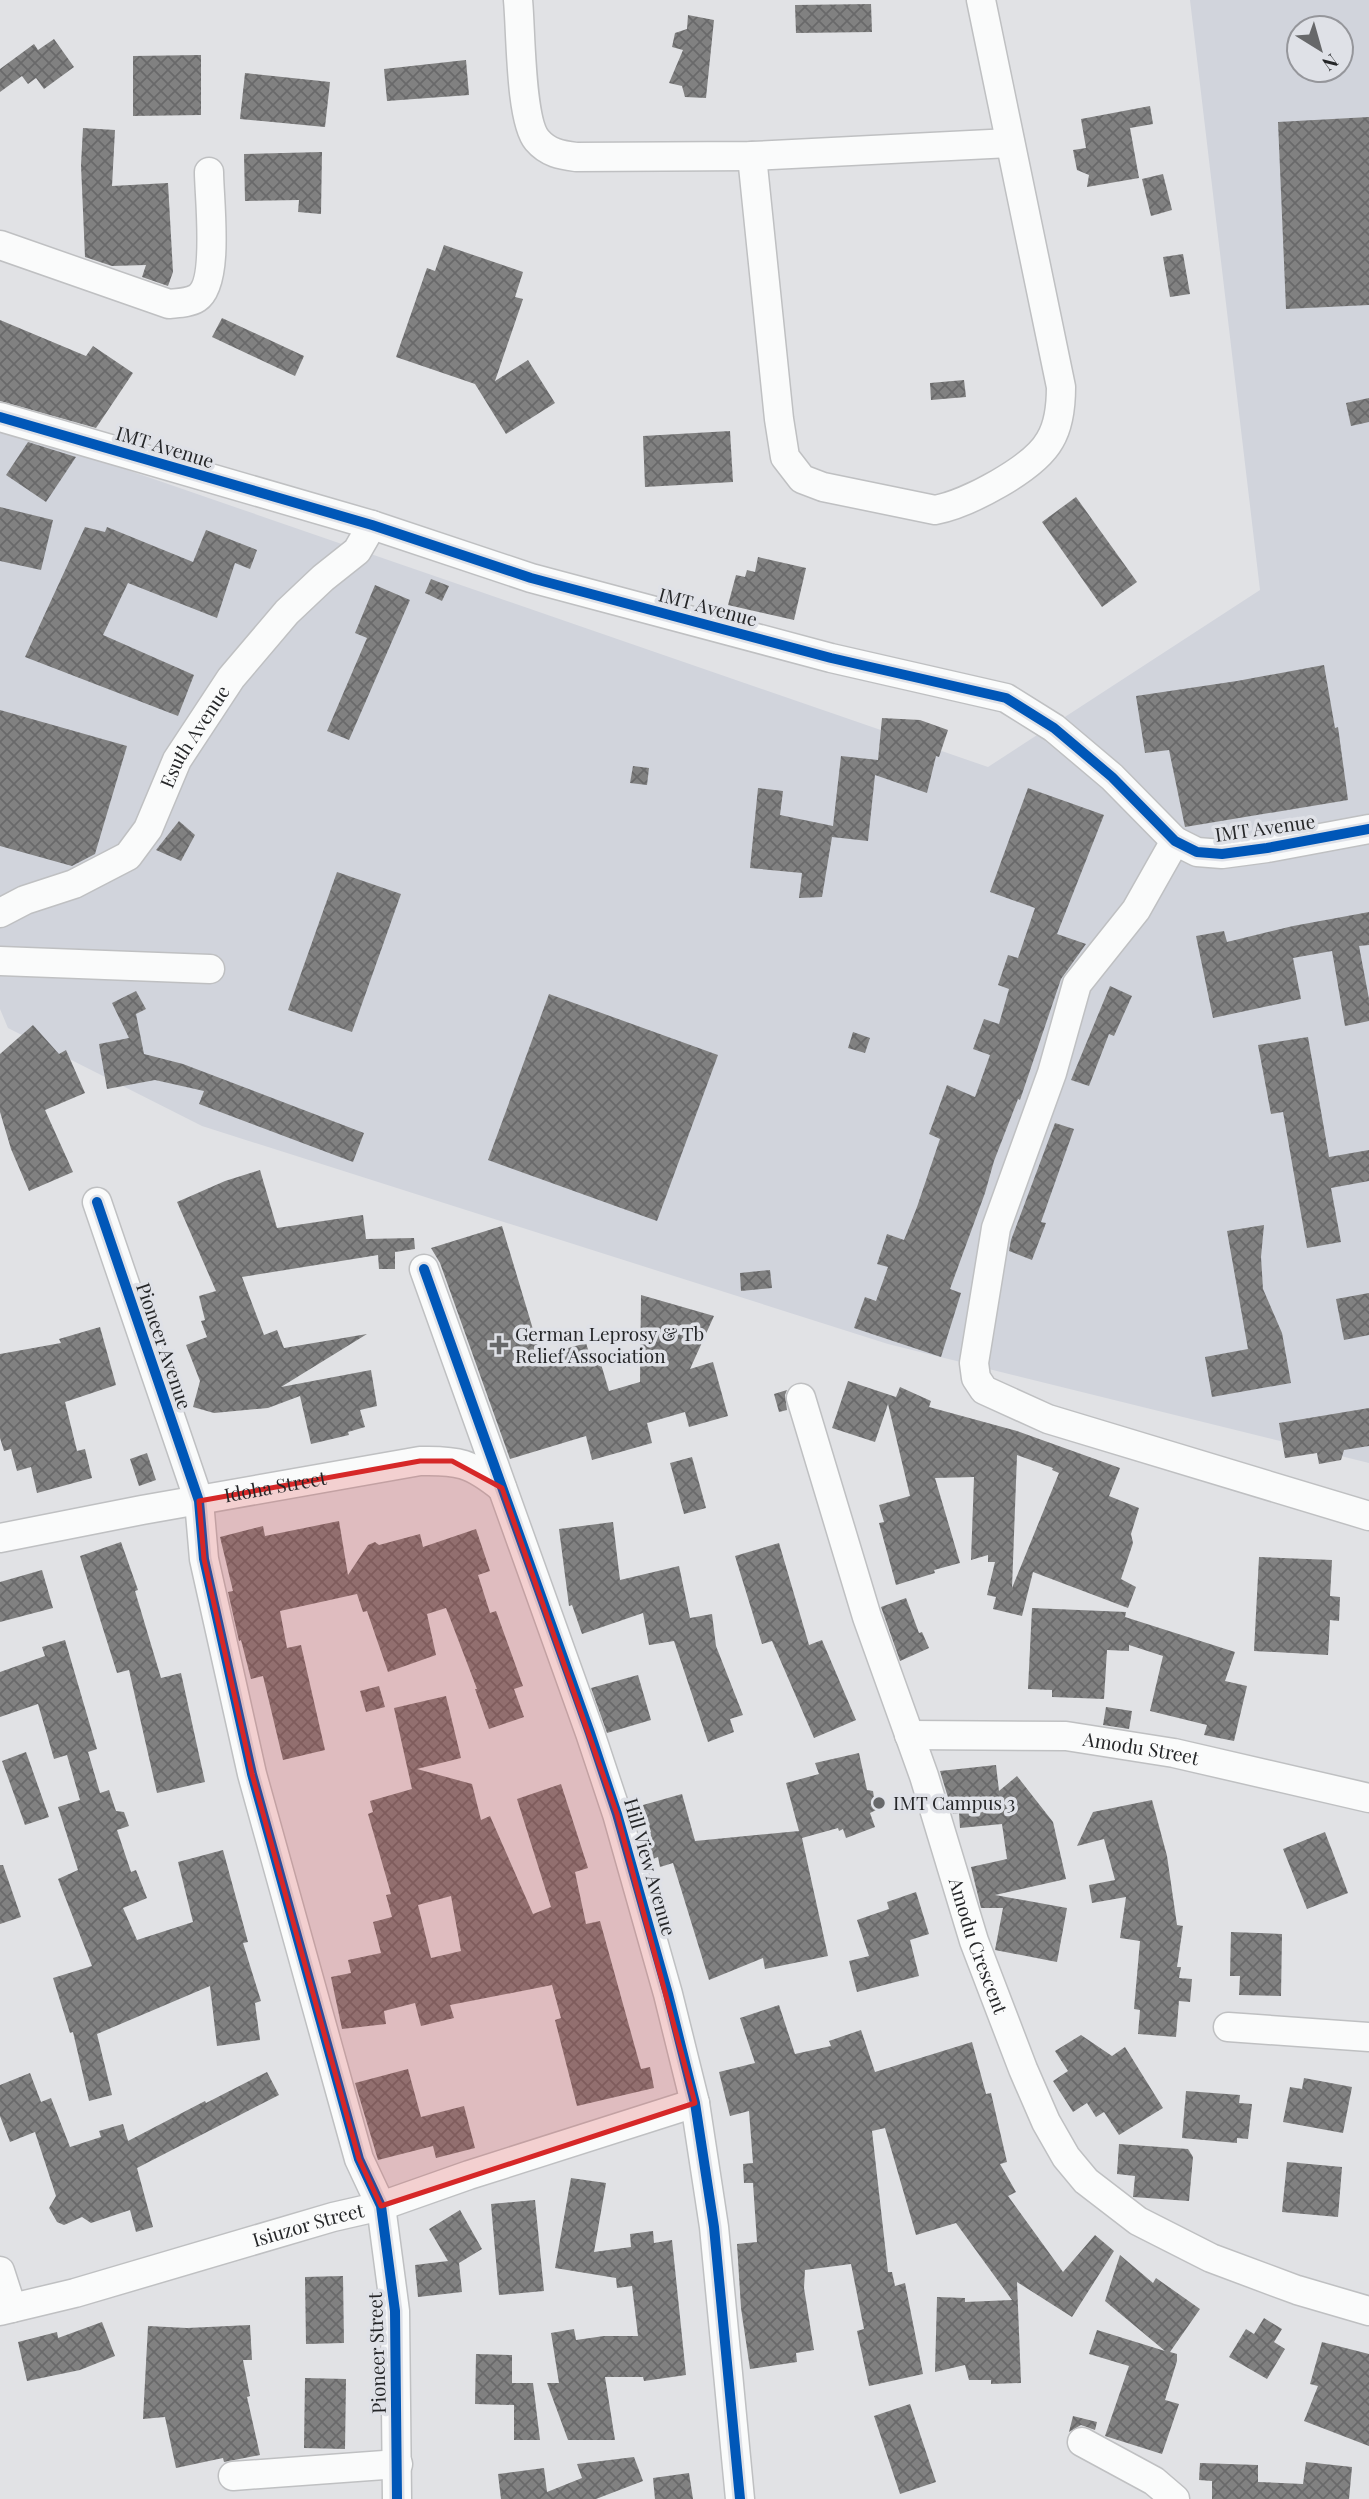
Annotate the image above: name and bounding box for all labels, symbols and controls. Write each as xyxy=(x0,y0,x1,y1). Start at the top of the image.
north arrow xyxy=(1285,14,1355,84)
text: N xyxy=(1317,49,1344,78)
street label: IMT Avenue xyxy=(113,419,217,473)
street label: IMT Avenue xyxy=(656,580,760,632)
street label: Esuth Avenue xyxy=(153,680,235,791)
street label: IMT Avenue xyxy=(1213,807,1317,847)
street label: Pioneer Avenue xyxy=(131,1279,199,1413)
place label: German Leprosy & Tb Relief Association xyxy=(515,1320,704,1368)
marker: German Leprosy & Tb Relief Association xyxy=(489,1335,509,1355)
street label: Idoha Street xyxy=(222,1464,329,1507)
street label: Amodu Street xyxy=(1080,1725,1202,1770)
place label: IMT Campus 3 xyxy=(893,1789,1015,1815)
street label: Hill View Avenue xyxy=(619,1795,683,1939)
marker: IMT Campus 3 xyxy=(871,1795,887,1811)
street label: Amodu Crescent xyxy=(943,1874,1015,2018)
street label: Isiuzor Street xyxy=(249,2196,366,2252)
street label: Pioneer Street xyxy=(361,2292,391,2414)

